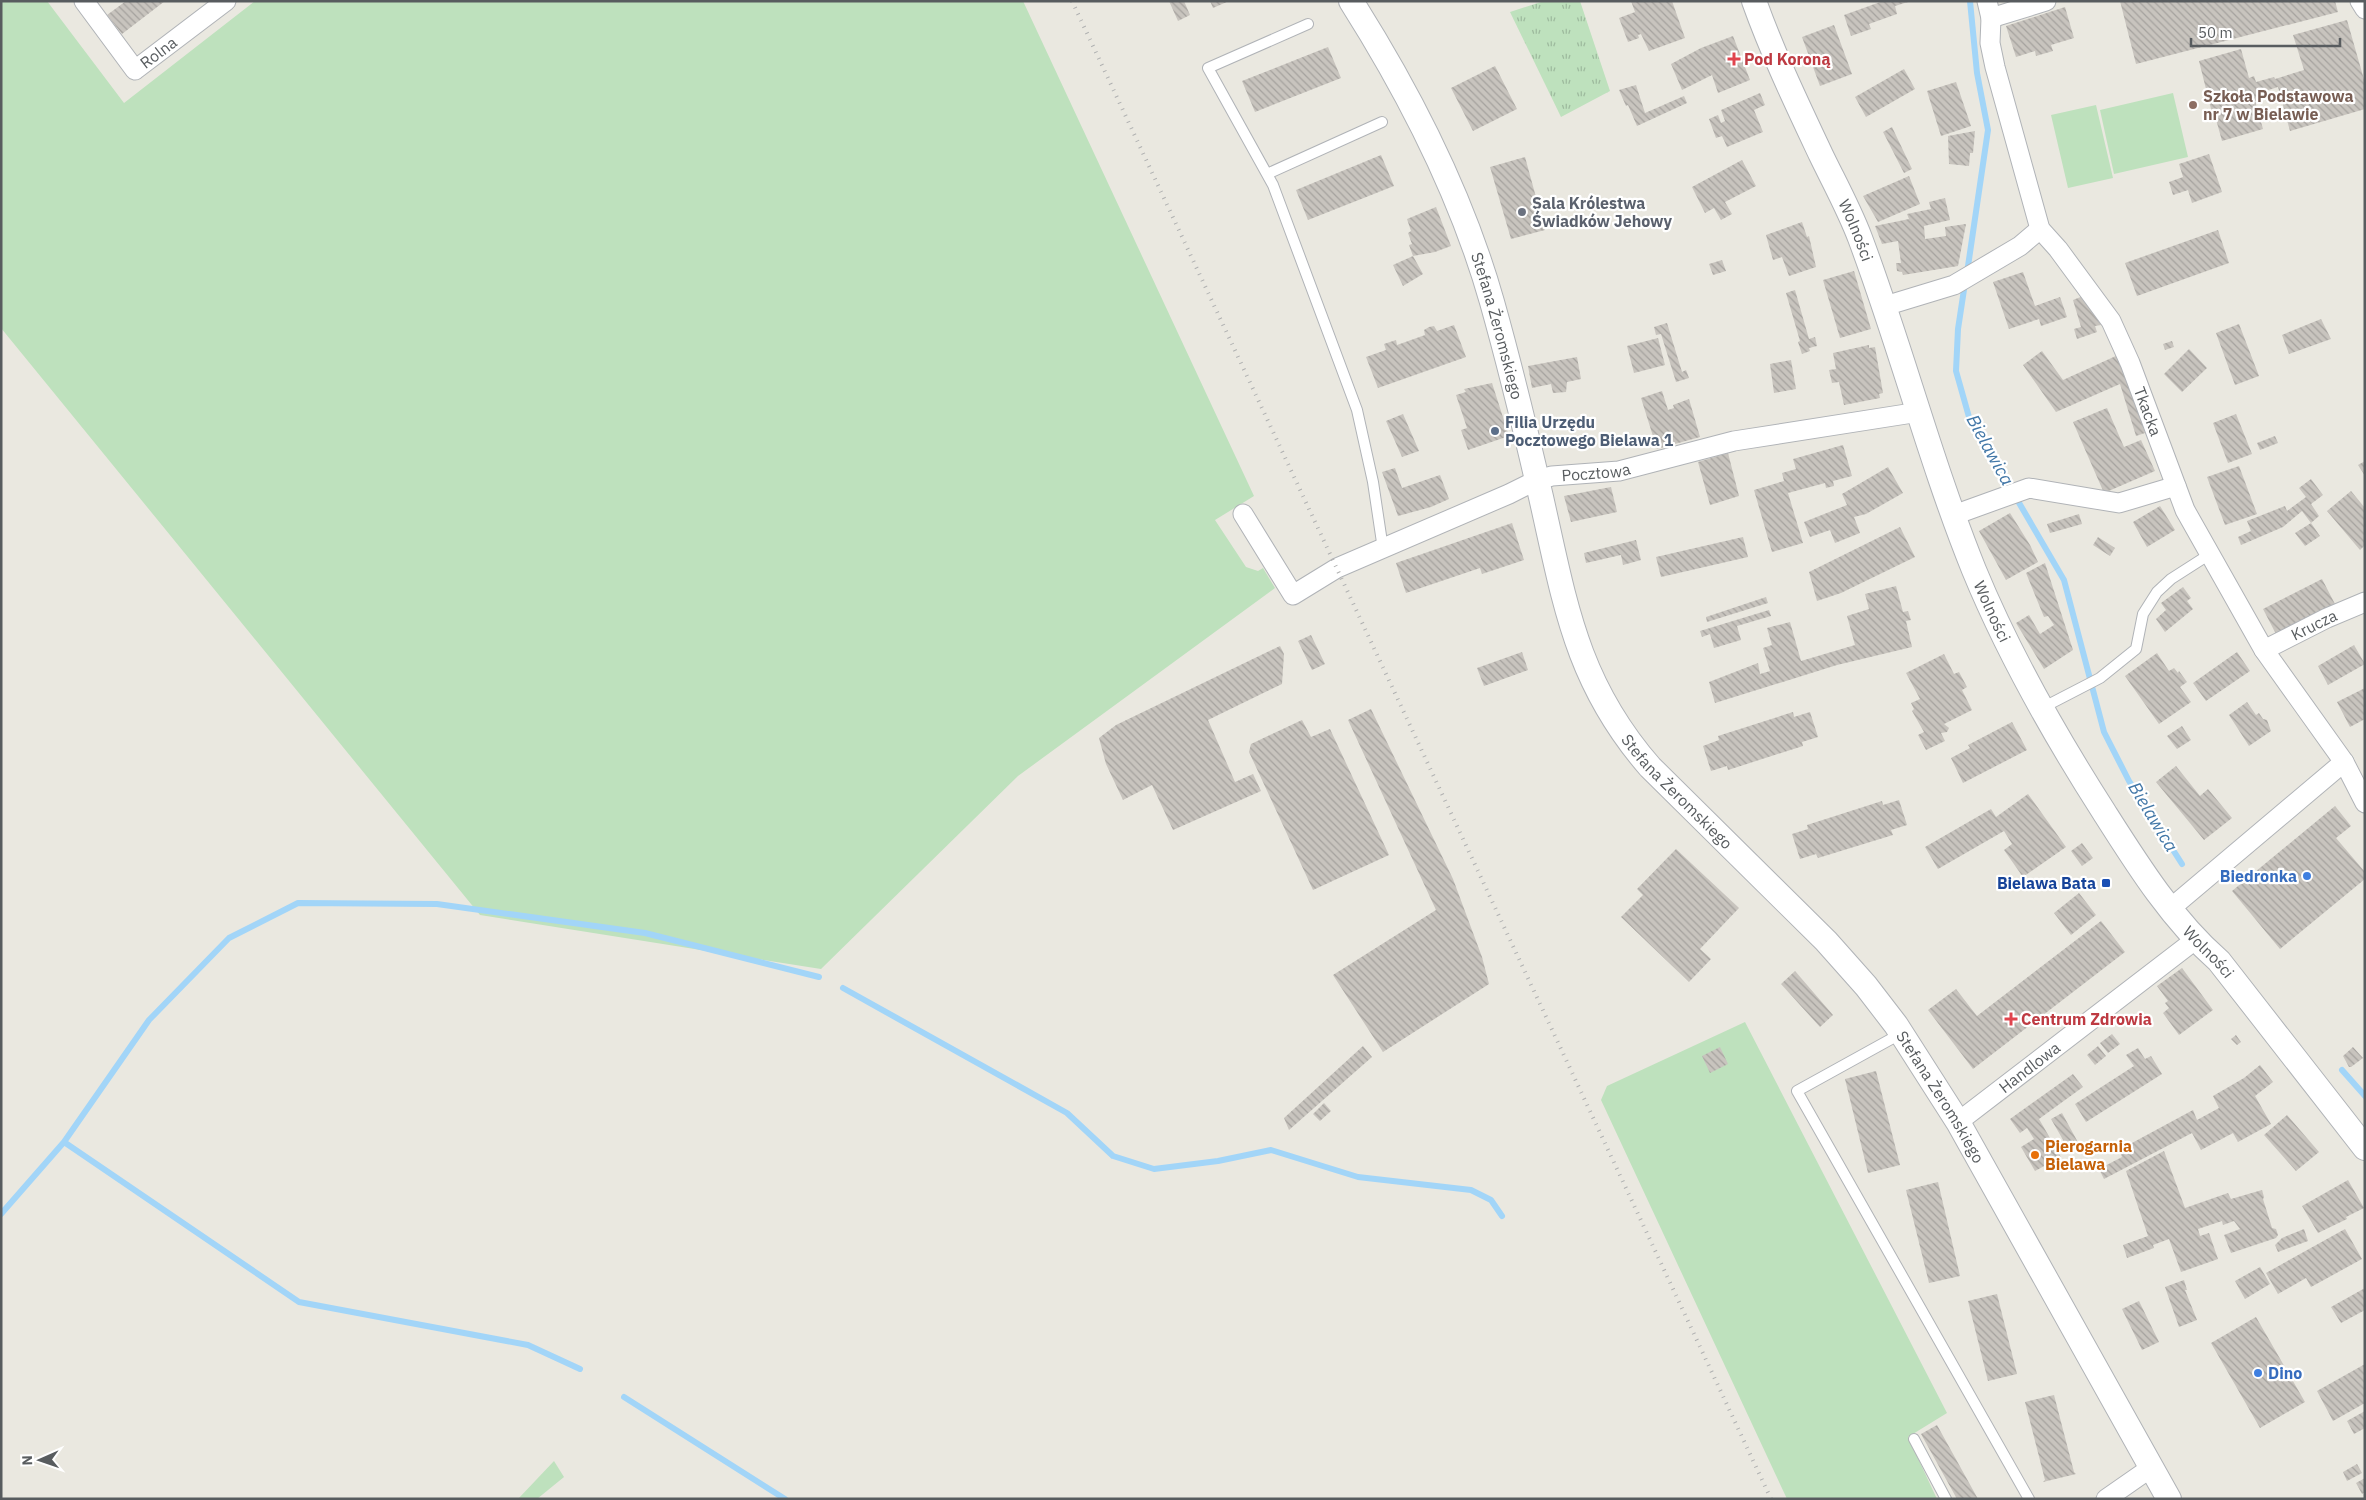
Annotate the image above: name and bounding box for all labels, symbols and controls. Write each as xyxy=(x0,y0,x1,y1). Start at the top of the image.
scale bar xyxy=(2191,15,2340,47)
text: 50 m xyxy=(2198,23,2233,42)
street label: Rolna xyxy=(136,32,181,73)
place label: Pod Koroną xyxy=(1744,49,1831,69)
marker: Pod Koroną xyxy=(1728,53,1740,65)
place label: Szkoła Podstawowa nr 7 w Bielawie xyxy=(2203,86,2354,124)
marker: Szkoła Podstawowa nr 7 w Bielawie xyxy=(2187,99,2199,111)
place label: Sala Królestwa Świadków Jehowy xyxy=(1532,193,1673,231)
street label: Wolności xyxy=(1834,196,1878,264)
marker: Sala Królestwa Świadków Jehowy xyxy=(1516,206,1528,218)
street label: Stefana Żeromskiego xyxy=(1467,250,1527,402)
street label: Tkacka xyxy=(2130,384,2166,439)
water label: Bielawica xyxy=(1962,410,2019,489)
place label: Filia Urzędu Pocztowego Bielawa 1 xyxy=(1505,412,1674,450)
marker: Filia Urzędu Pocztowego Bielawa 1 xyxy=(1489,425,1501,437)
street label: Pocztowa xyxy=(1561,458,1633,485)
street label: Wolności xyxy=(1970,578,2015,645)
street label: Krucza xyxy=(2288,605,2340,645)
street label: Stefana Żeromskiego xyxy=(1617,730,1737,853)
water label: Bielawica xyxy=(2124,778,2183,856)
place label: Biedronka xyxy=(2220,866,2297,886)
marker: Biedronka xyxy=(2301,870,2313,882)
place label: Bielawa Bata xyxy=(1997,873,2096,893)
marker: Bielawa Bata xyxy=(2100,877,2112,889)
street label: Wolności xyxy=(2179,921,2238,982)
place label: Centrum Zdrowia xyxy=(2021,1009,2152,1029)
marker: Centrum Zdrowia xyxy=(2005,1013,2017,1025)
street label: Stefana Żeromskiego xyxy=(1892,1027,1989,1166)
street label: Handlowa xyxy=(1995,1037,2064,1097)
place label: Pierogarnia Bielawa xyxy=(2045,1136,2132,1174)
marker: Pierogarnia Bielawa xyxy=(2029,1149,2041,1161)
place label: Dino xyxy=(2268,1363,2302,1383)
marker: Dino xyxy=(2252,1367,2264,1379)
north arrow xyxy=(15,1435,65,1485)
text: N xyxy=(18,1455,36,1466)

